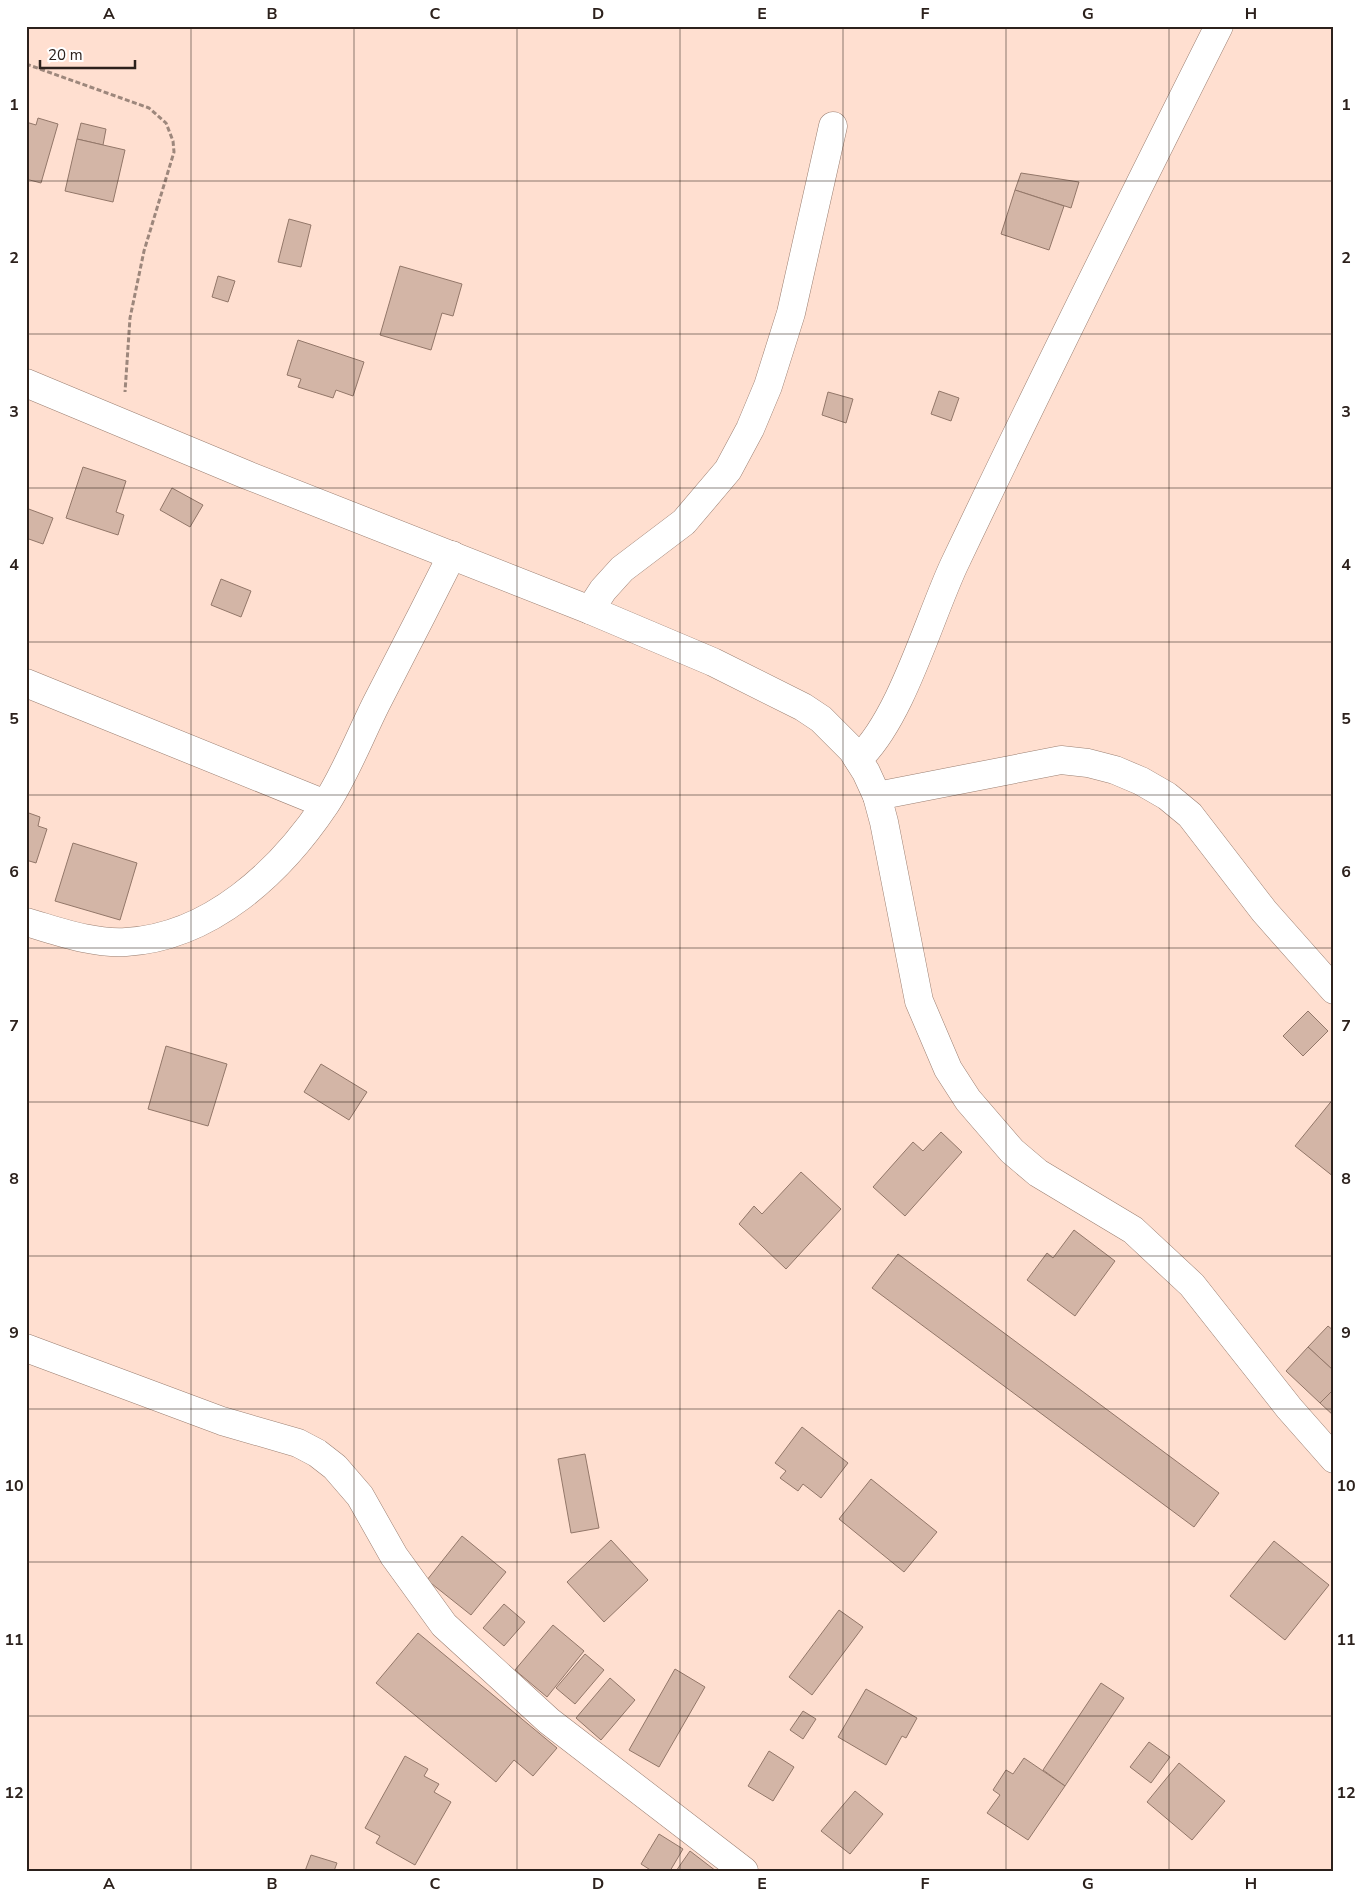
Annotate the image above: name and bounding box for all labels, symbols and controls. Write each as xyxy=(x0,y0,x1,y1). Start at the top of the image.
text: A xyxy=(103,3,115,25)
text: B xyxy=(266,3,278,25)
text: C xyxy=(430,3,441,25)
text: D xyxy=(592,3,604,25)
text: E xyxy=(757,3,767,25)
text: F xyxy=(921,3,930,25)
text: G xyxy=(1082,3,1094,25)
text: H xyxy=(1245,3,1257,25)
scale bar xyxy=(40,38,135,70)
text: 20 m xyxy=(48,45,83,65)
text: 1 xyxy=(9,94,19,116)
text: 1 xyxy=(1341,94,1351,116)
text: 2 xyxy=(9,247,19,269)
text: 2 xyxy=(1341,247,1351,269)
text: 3 xyxy=(9,401,19,423)
text: 3 xyxy=(1341,401,1351,423)
text: 4 xyxy=(9,554,19,576)
text: 4 xyxy=(1341,554,1351,576)
text: 5 xyxy=(9,708,19,730)
text: 5 xyxy=(1341,708,1351,730)
text: 6 xyxy=(9,861,19,883)
text: 6 xyxy=(1341,861,1351,883)
text: 7 xyxy=(9,1015,19,1037)
text: 7 xyxy=(1341,1015,1351,1037)
text: 8 xyxy=(9,1168,19,1190)
text: 8 xyxy=(1341,1168,1351,1190)
text: 9 xyxy=(9,1322,19,1344)
text: 9 xyxy=(1341,1322,1351,1344)
text: 10 xyxy=(4,1475,24,1497)
text: 10 xyxy=(1336,1475,1356,1497)
text: 11 xyxy=(4,1629,24,1651)
text: 11 xyxy=(1336,1629,1356,1651)
text: 12 xyxy=(4,1782,24,1804)
text: 12 xyxy=(1336,1782,1356,1804)
text: A xyxy=(103,1873,115,1895)
text: B xyxy=(266,1873,278,1895)
text: C xyxy=(430,1873,441,1895)
text: D xyxy=(592,1873,604,1895)
text: E xyxy=(757,1873,767,1895)
text: F xyxy=(921,1873,930,1895)
text: G xyxy=(1082,1873,1094,1895)
text: H xyxy=(1245,1873,1257,1895)

